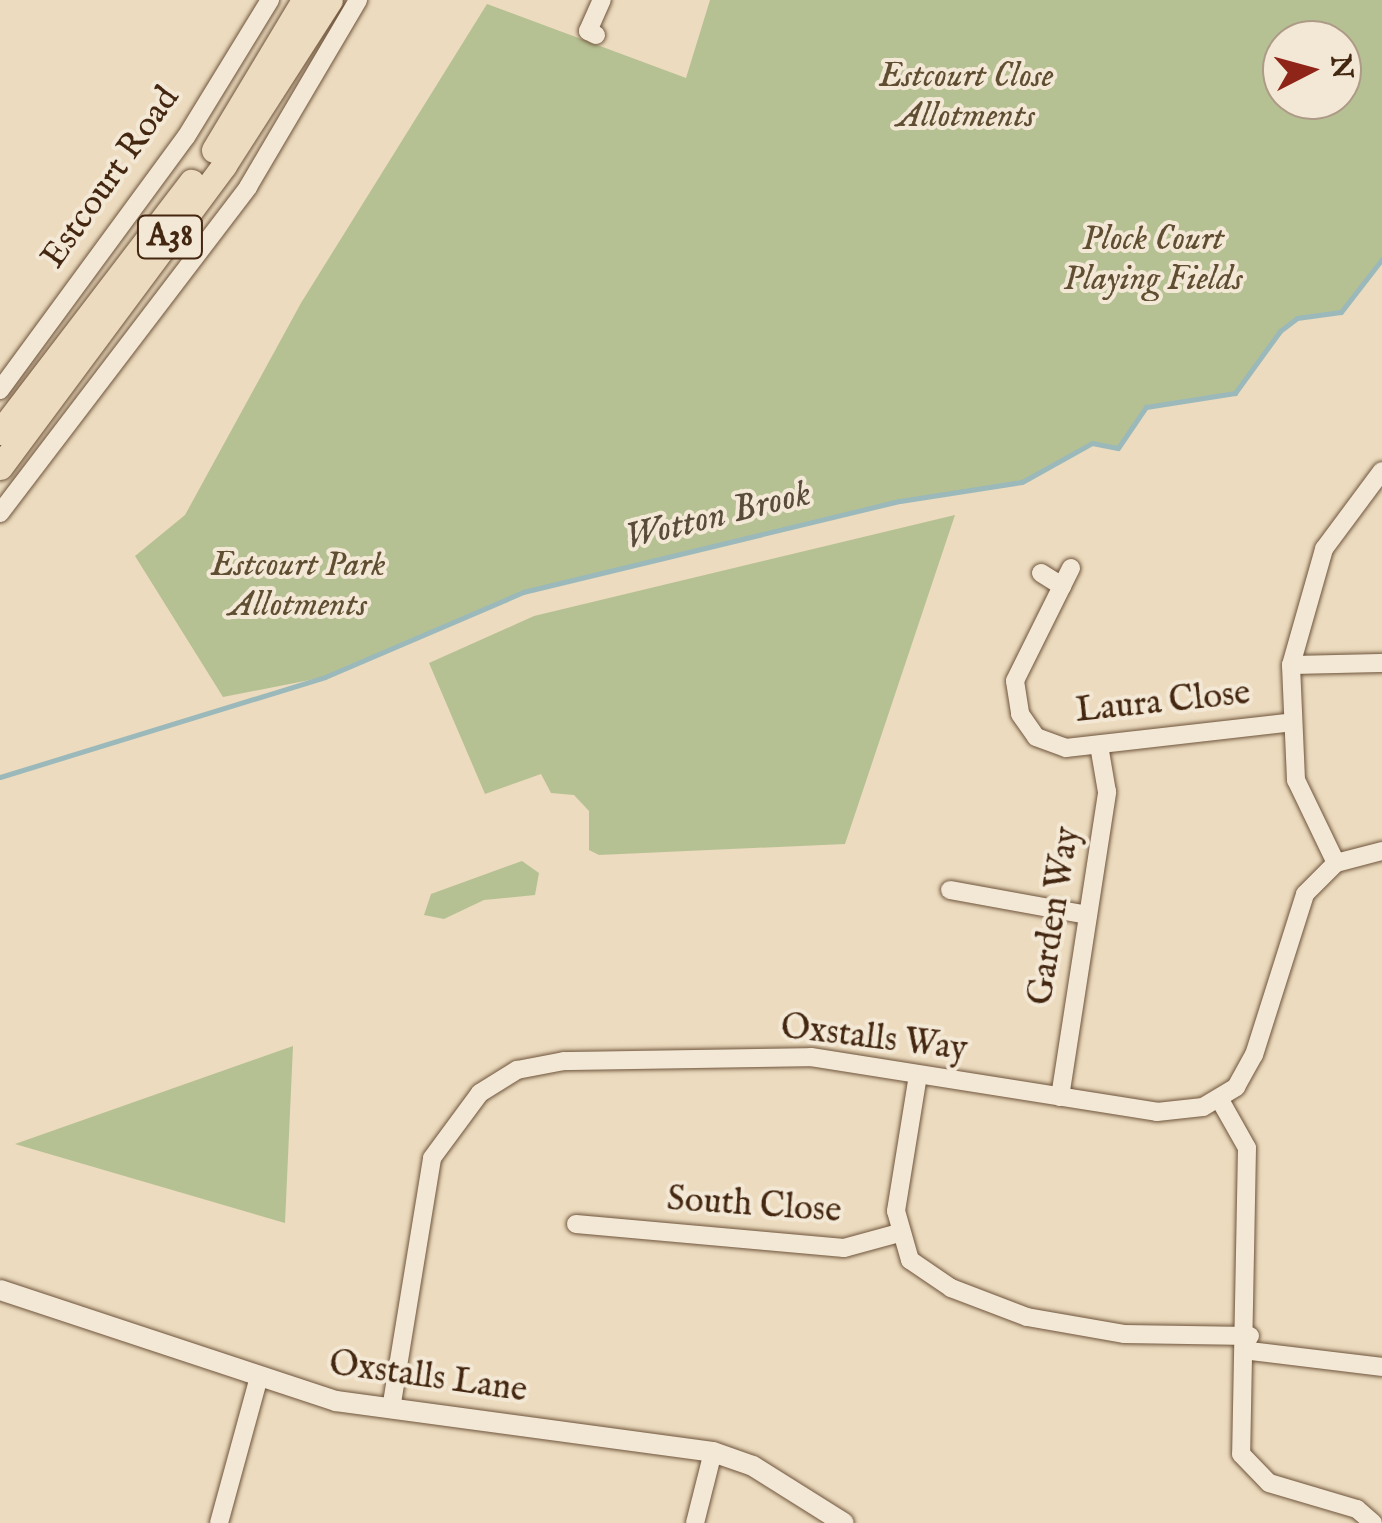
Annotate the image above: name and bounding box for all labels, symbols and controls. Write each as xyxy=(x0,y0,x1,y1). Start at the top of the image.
north arrow xyxy=(1262,20,1362,120)
text: N xyxy=(1322,53,1359,81)
park label: Estcourt Close Allotments xyxy=(879,56,1053,138)
street label: Estcourt Road xyxy=(33,79,189,277)
road number: A38 xyxy=(135,210,205,264)
park label: Plock Court Playing Fields xyxy=(1063,219,1243,301)
water label: Wotton Brook xyxy=(620,472,816,562)
park label: Estcourt Park Allotments xyxy=(211,545,385,627)
street label: Laura Close xyxy=(1074,673,1252,733)
street label: Garden Way xyxy=(1020,824,1090,1008)
street label: Oxstalls Way xyxy=(778,1007,970,1071)
street label: South Close xyxy=(665,1179,843,1233)
street label: Oxstalls Lane xyxy=(326,1343,530,1413)

